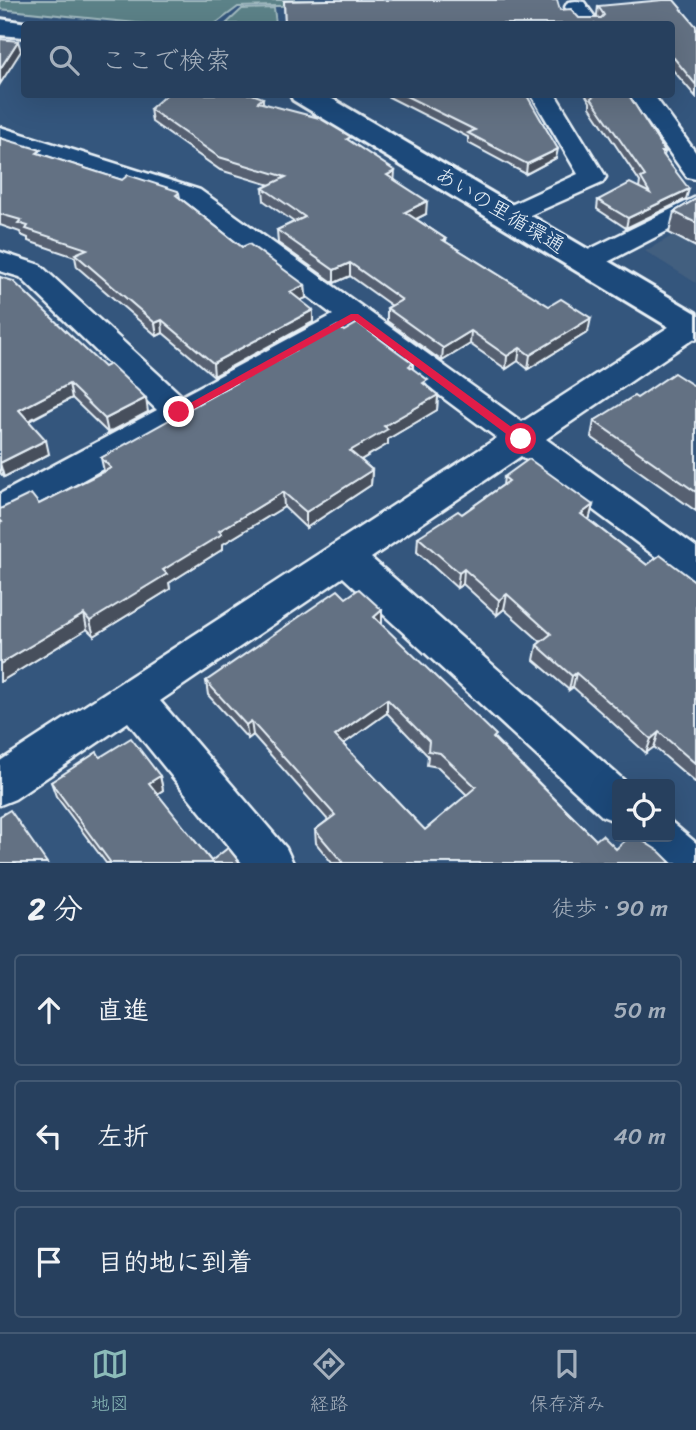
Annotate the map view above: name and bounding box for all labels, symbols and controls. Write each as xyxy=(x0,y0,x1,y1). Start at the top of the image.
search box xyxy=(21,21,675,98)
text: ここで検索 xyxy=(101,37,231,83)
icon: search xyxy=(45,41,83,79)
street label: あいの里循環通 xyxy=(427,156,573,264)
route end xyxy=(163,396,194,427)
route start xyxy=(505,423,536,454)
map controls xyxy=(612,779,675,842)
button: locate xyxy=(612,779,675,842)
text: 2 分 xyxy=(28,882,83,936)
text: 徒歩 · 90 m xyxy=(552,888,668,929)
text: 直進 xyxy=(97,987,149,1033)
text: 50 m xyxy=(614,990,666,1031)
icon: ahead xyxy=(30,991,68,1029)
text: 左折 xyxy=(97,1113,149,1159)
text: 40 m xyxy=(613,1116,666,1157)
icon: left xyxy=(30,1117,68,1155)
text: 目的地に到着 xyxy=(97,1239,253,1285)
icon: arrive xyxy=(30,1243,68,1281)
tab: 地図 xyxy=(91,1345,129,1420)
tab: 経路 xyxy=(310,1345,348,1420)
tab: 保存済み xyxy=(529,1345,605,1420)

